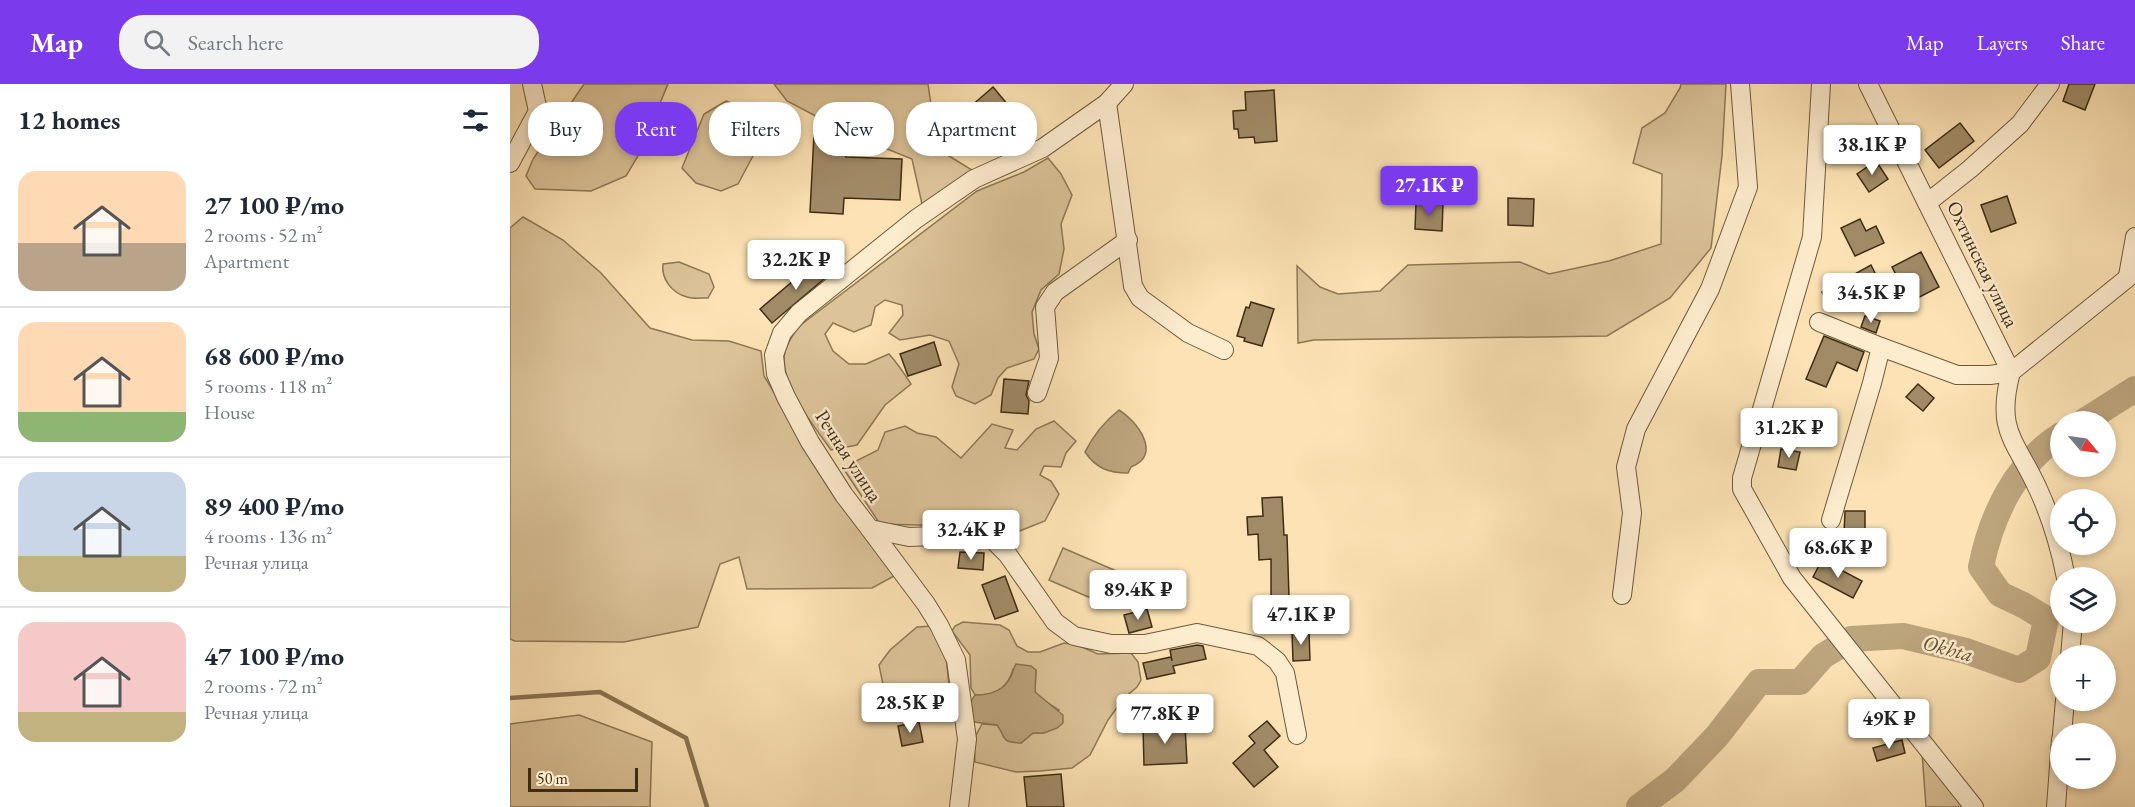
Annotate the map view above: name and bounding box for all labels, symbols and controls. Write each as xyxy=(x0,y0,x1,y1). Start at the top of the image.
search box xyxy=(119,15,539,69)
text: Map xyxy=(30,24,83,60)
icon: search xyxy=(140,26,173,59)
text: Search here xyxy=(188,28,283,57)
text: Map xyxy=(1906,29,1944,56)
text: Layers xyxy=(1977,29,2028,56)
text: Share xyxy=(2061,29,2105,56)
chip: Buy xyxy=(528,102,603,156)
chip: Rent xyxy=(615,102,697,156)
chip: Filters xyxy=(709,102,801,156)
chip: New xyxy=(813,102,894,156)
chip: Apartment xyxy=(906,102,1037,156)
text: 12 homes xyxy=(18,103,120,137)
icon: filters xyxy=(459,104,492,137)
pin: 38.1K ₽ xyxy=(1817,125,1927,176)
text: 38.1K ₽ xyxy=(1838,131,1906,157)
pin: 27.1K ₽ xyxy=(1374,166,1484,217)
text: 27.1K ₽ xyxy=(1395,172,1463,198)
text: 27 100 ₽/mo xyxy=(204,188,344,222)
icon: home xyxy=(66,195,138,267)
street label: Охтинская улица xyxy=(1941,196,2025,332)
text: 2 rooms · 52 m² xyxy=(204,222,323,248)
pin: 32.2K ₽ xyxy=(741,240,851,291)
text: 32.2K ₽ xyxy=(762,246,830,272)
text: Apartment xyxy=(204,248,289,274)
pin: 34.5K ₽ xyxy=(1816,273,1926,324)
text: 34.5K ₽ xyxy=(1837,279,1905,305)
text: 68 600 ₽/mo xyxy=(204,339,344,373)
icon: home xyxy=(66,346,138,418)
text: 5 rooms · 118 m² xyxy=(204,373,332,399)
text: House xyxy=(204,399,255,425)
street label: Речная улица xyxy=(810,405,888,507)
pin: 31.2K ₽ xyxy=(1734,408,1844,459)
north arrow xyxy=(2050,411,2116,477)
map controls xyxy=(2050,411,2116,789)
text: 31.2K ₽ xyxy=(1755,414,1823,440)
text: 89 400 ₽/mo xyxy=(204,489,344,523)
button: locate xyxy=(2050,489,2116,555)
icon: home xyxy=(66,496,138,568)
pin: 32.4K ₽ xyxy=(916,510,1026,561)
text: 32.4K ₽ xyxy=(937,516,1005,542)
text: 4 rooms · 136 m² xyxy=(204,523,332,549)
pin: 68.6K ₽ xyxy=(1783,528,1893,579)
text: 68.6K ₽ xyxy=(1804,534,1872,560)
text: Речная улица xyxy=(204,549,309,575)
button: layers xyxy=(2050,567,2116,633)
pin: 89.4K ₽ xyxy=(1083,570,1193,621)
text: 89.4K ₽ xyxy=(1104,576,1172,602)
pin: 47.1K ₽ xyxy=(1246,595,1356,646)
text: 47.1K ₽ xyxy=(1267,601,1335,627)
water label: Okhta xyxy=(1920,628,1976,668)
text: 47 100 ₽/mo xyxy=(204,639,344,673)
button: + xyxy=(2050,645,2116,711)
icon: home xyxy=(66,646,138,718)
text: 2 rooms · 72 m² xyxy=(204,673,323,699)
pin: 28.5K ₽ xyxy=(855,683,965,734)
text: 28.5K ₽ xyxy=(876,689,944,715)
pin: 77.8K ₽ xyxy=(1110,694,1220,745)
text: Речная улица xyxy=(204,699,309,725)
pin: 49K ₽ xyxy=(1847,699,1931,750)
text: 77.8K ₽ xyxy=(1131,700,1199,726)
text: 49K ₽ xyxy=(1862,705,1916,731)
button: − xyxy=(2050,723,2116,789)
scale bar xyxy=(528,765,638,792)
text: 50 m xyxy=(537,768,568,789)

